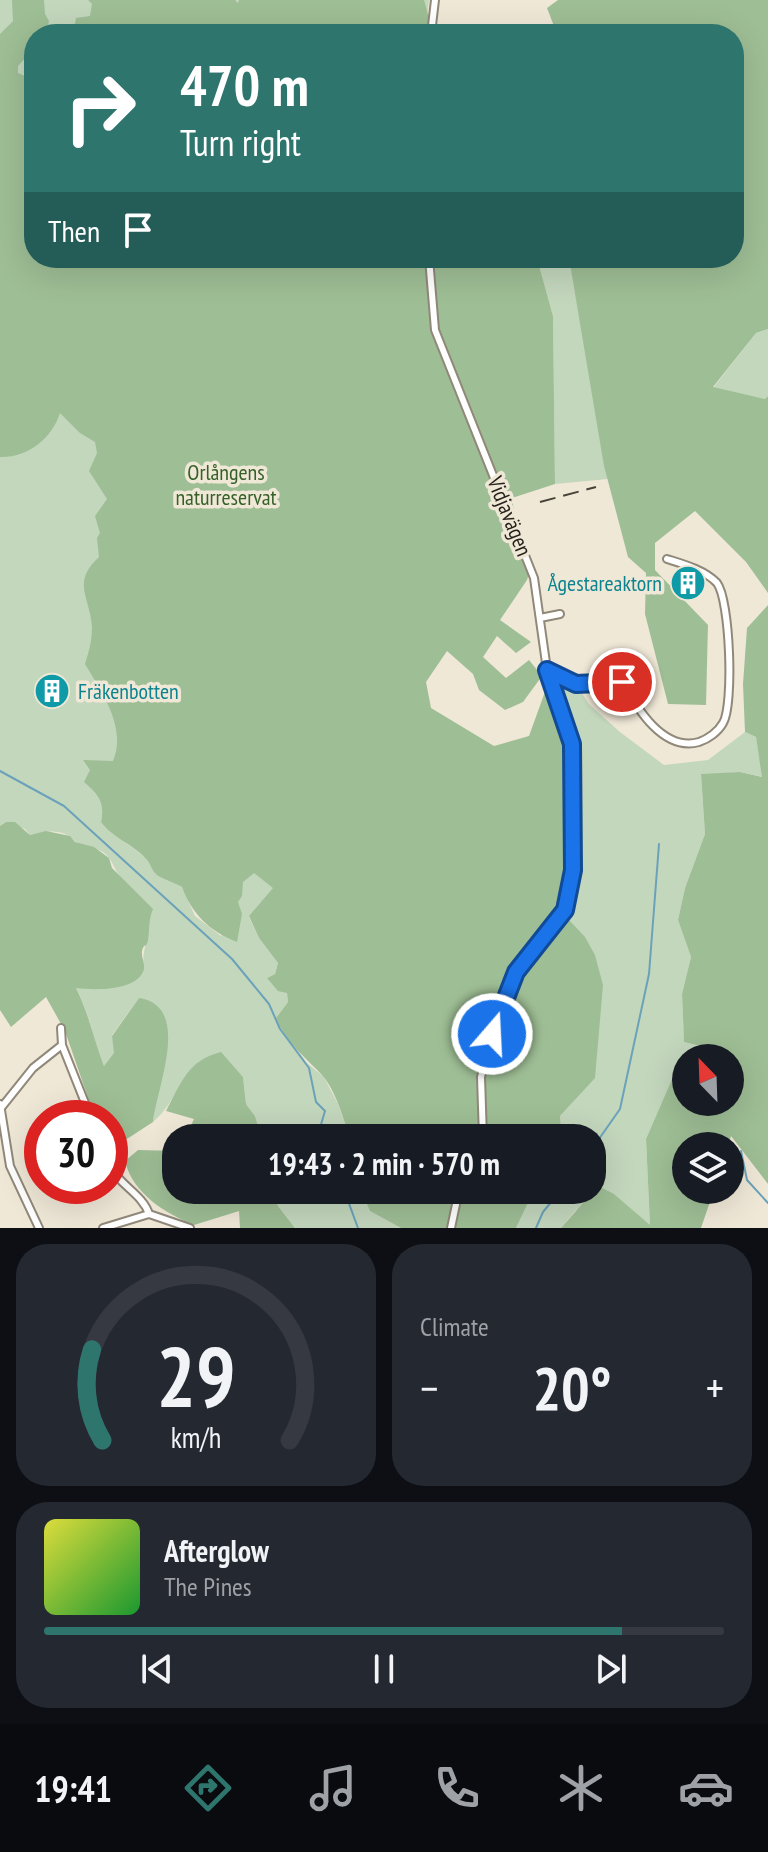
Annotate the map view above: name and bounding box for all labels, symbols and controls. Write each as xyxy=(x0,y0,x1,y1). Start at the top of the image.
text: 470 m xyxy=(180,49,309,121)
icon: right xyxy=(48,56,152,160)
text: Turn right xyxy=(180,119,301,166)
icon: arrive xyxy=(116,208,160,252)
text: Then xyxy=(48,211,100,250)
park label: Orlångens naturreservat xyxy=(175,458,277,511)
street label: Vidjavägen xyxy=(481,471,539,560)
building icon: Ågestareaktorn xyxy=(669,564,707,602)
place label: Ågestareaktorn xyxy=(547,569,662,597)
pin xyxy=(588,648,656,716)
icon: arrive xyxy=(600,660,644,704)
building icon: Fräkenbotten xyxy=(33,672,71,710)
place label: Fräkenbotten xyxy=(78,677,179,705)
position arrow xyxy=(450,992,534,1076)
north arrow xyxy=(672,1044,744,1116)
map controls xyxy=(672,1044,744,1204)
speed limit sign: 30 xyxy=(24,1100,128,1204)
button: layers xyxy=(672,1132,744,1204)
text: 19:43 · 2 min · 570 m xyxy=(268,1144,500,1183)
text: Climate xyxy=(420,1310,489,1343)
text: 29 xyxy=(156,1322,236,1430)
text: 20° xyxy=(532,1349,612,1427)
text: − xyxy=(420,1359,438,1416)
text: + xyxy=(706,1359,724,1416)
text: km/h xyxy=(171,1419,221,1456)
text: Afterglow xyxy=(164,1531,269,1570)
text: The Pines xyxy=(164,1570,252,1603)
icon: previous xyxy=(135,1647,179,1691)
icon: pause xyxy=(362,1647,406,1691)
icon: next xyxy=(589,1647,633,1691)
icon: directions xyxy=(180,1760,236,1816)
icon: music xyxy=(305,1760,361,1816)
icon: phone xyxy=(429,1760,485,1816)
icon: climate xyxy=(553,1760,609,1816)
icon: car xyxy=(678,1760,734,1816)
text: 19:41 xyxy=(34,1765,112,1812)

